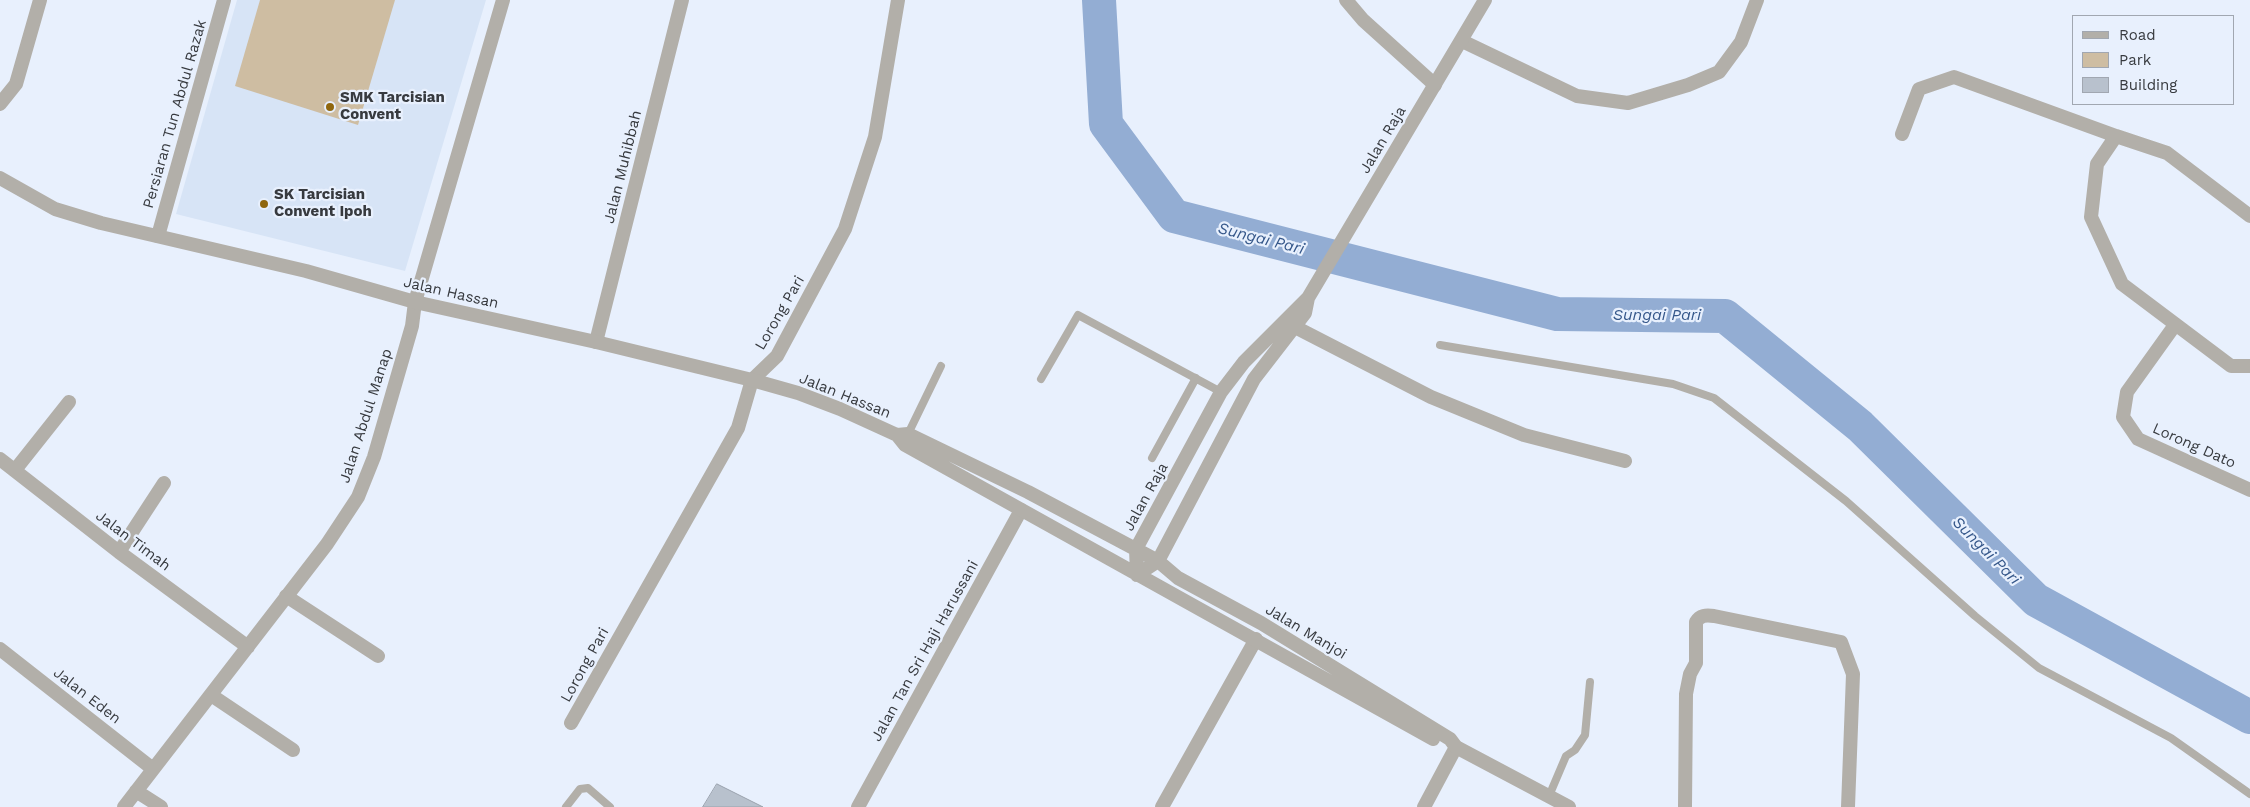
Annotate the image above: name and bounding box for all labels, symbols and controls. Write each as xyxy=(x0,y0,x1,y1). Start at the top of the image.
legend xyxy=(2072,15,2235,105)
street label: Persiaran Tun Abdul Razak xyxy=(139,18,211,210)
text: Road xyxy=(2119,26,2156,44)
text: Park xyxy=(2119,51,2151,69)
text: Building xyxy=(2119,76,2177,94)
place label: SMK Tarcisian Convent xyxy=(340,89,445,124)
marker: SMK Tarcisian Convent xyxy=(324,101,336,113)
street label: Jalan Raja xyxy=(1356,103,1410,177)
street label: Jalan Muhibbah xyxy=(600,109,646,225)
place label: SK Tarcisian Convent Ipoh xyxy=(274,186,372,221)
marker: SK Tarcisian Convent Ipoh xyxy=(258,198,270,210)
water label: Sungai Pari xyxy=(1216,219,1306,259)
street label: Jalan Hassan xyxy=(402,273,500,313)
street label: Lorong Pari xyxy=(752,273,808,353)
water label: Sungai Pari xyxy=(1613,305,1701,325)
street label: Jalan Abdul Manap xyxy=(336,347,396,485)
street label: Jalan Hassan xyxy=(797,369,893,423)
street label: Lorong Dato xyxy=(2150,420,2238,472)
street label: Jalan Raja xyxy=(1120,460,1172,534)
street label: Jalan Timah xyxy=(92,507,174,575)
water label: Sungai Pari xyxy=(1948,513,2024,589)
street label: Jalan Tan Sri Haji Harussani xyxy=(868,557,982,745)
street label: Jalan Manjoi xyxy=(1262,601,1350,663)
street label: Lorong Pari xyxy=(557,624,613,706)
street label: Jalan Eden xyxy=(50,664,124,728)

